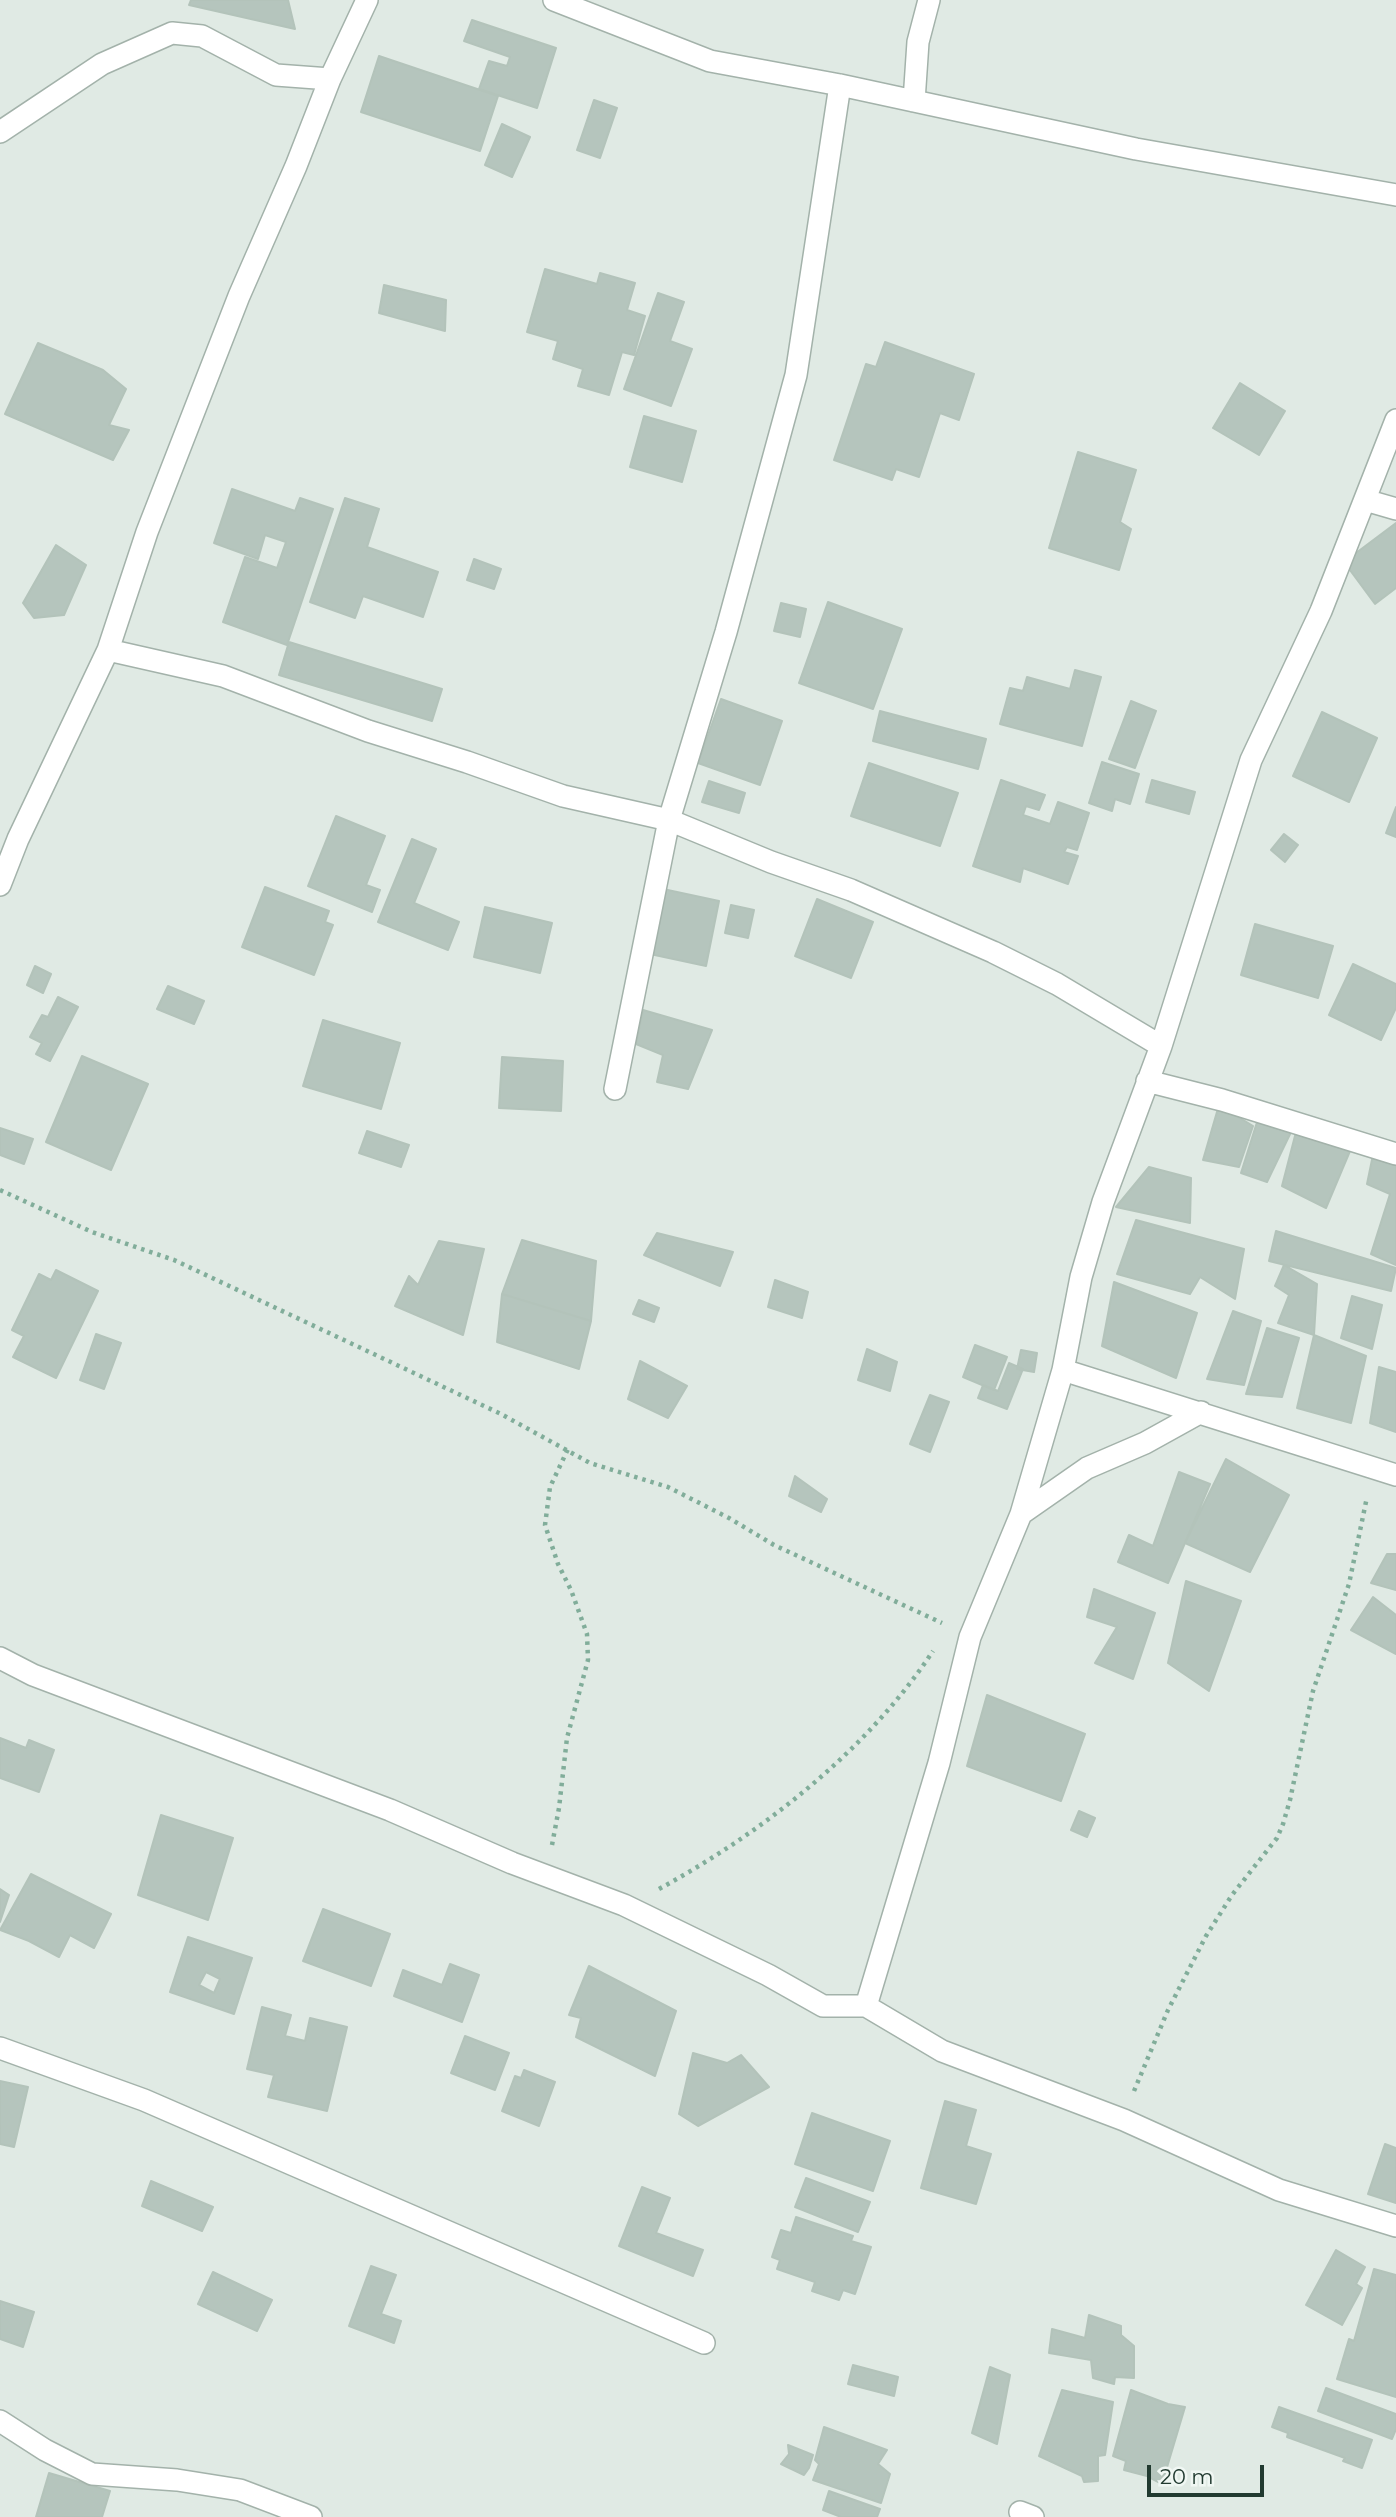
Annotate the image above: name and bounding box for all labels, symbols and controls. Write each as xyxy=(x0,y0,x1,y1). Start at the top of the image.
scale bar xyxy=(1151,2450,1268,2494)
text: 20 m xyxy=(1160,2464,1214,2489)

